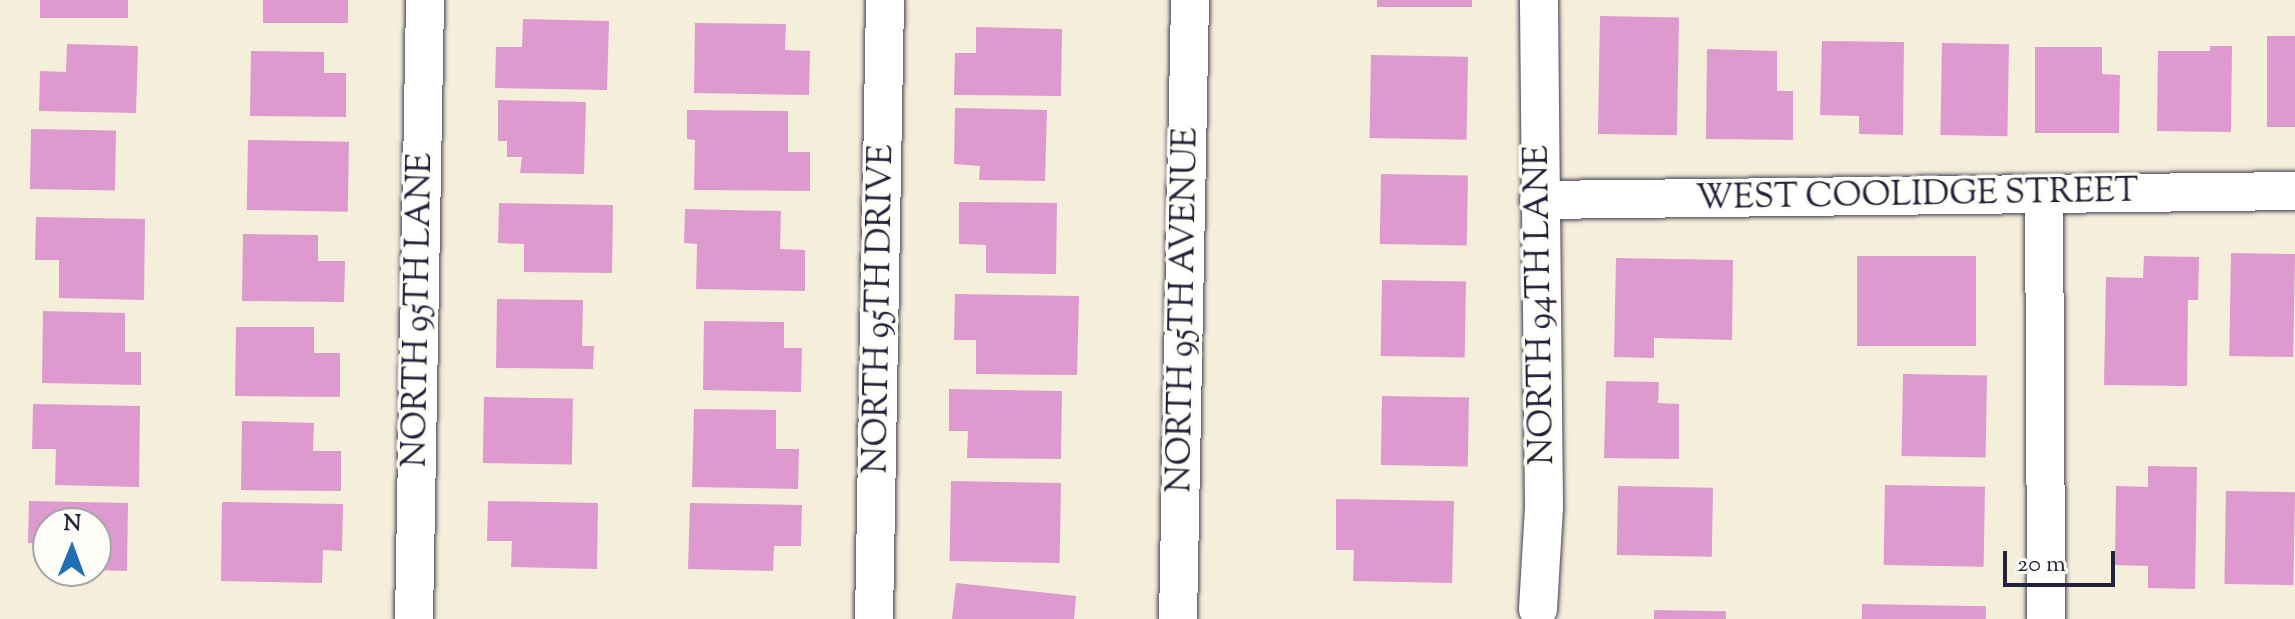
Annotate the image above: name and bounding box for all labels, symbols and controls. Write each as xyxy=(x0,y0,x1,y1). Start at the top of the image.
street label: NORTH 95TH AVENUE xyxy=(1160,127,1208,493)
street label: NORTH 95TH DRIVE xyxy=(857,144,903,474)
street label: NORTH 94TH LANE xyxy=(1518,145,1564,465)
street label: NORTH 95TH LANE xyxy=(396,152,442,468)
street label: WEST COOLIDGE STREET xyxy=(1695,172,2139,220)
north arrow xyxy=(32,507,112,587)
text: N xyxy=(63,509,81,541)
scale bar xyxy=(2007,535,2119,585)
text: 20 m xyxy=(2017,548,2066,582)

